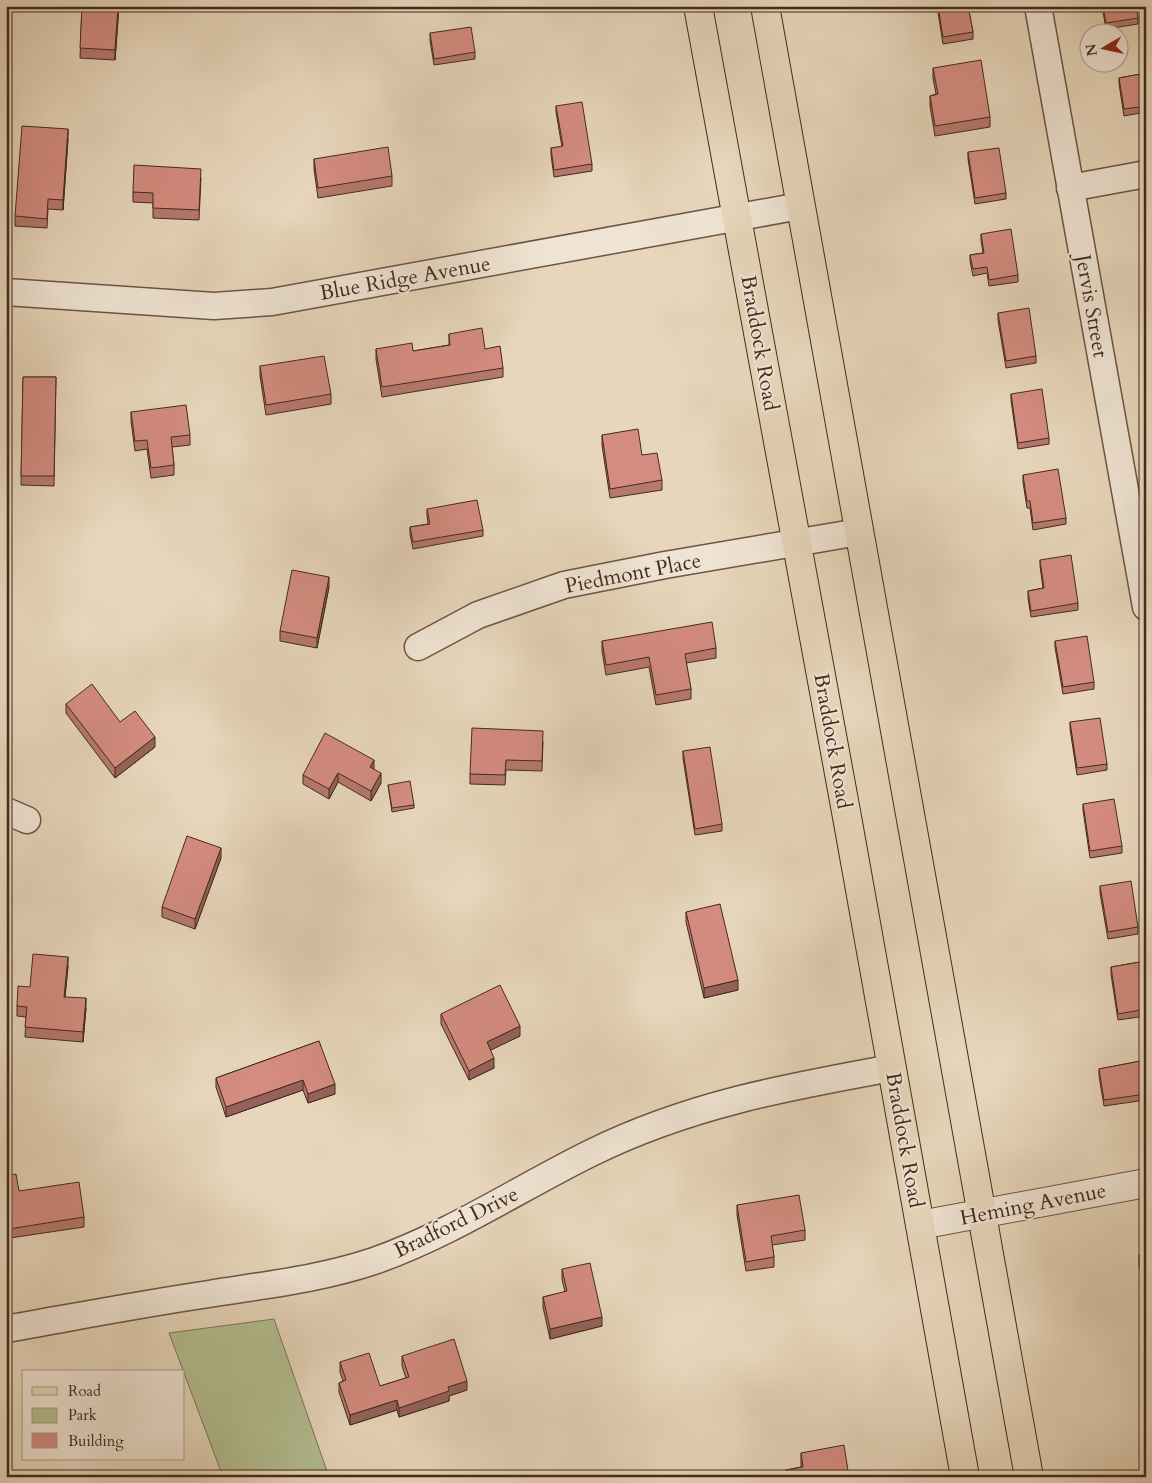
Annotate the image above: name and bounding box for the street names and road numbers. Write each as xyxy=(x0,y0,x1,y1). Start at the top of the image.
street label: Blue Ridge Avenue xyxy=(317,249,493,308)
street label: Jervis Street xyxy=(1068,249,1115,360)
street label: Braddock Road xyxy=(733,273,786,413)
street label: Piedmont Place xyxy=(562,546,704,601)
street label: Braddock Road xyxy=(806,671,859,811)
street label: Braddock Road xyxy=(878,1070,931,1210)
street label: Heming Avenue xyxy=(958,1176,1109,1233)
street label: Bradford Drive xyxy=(389,1180,523,1265)

